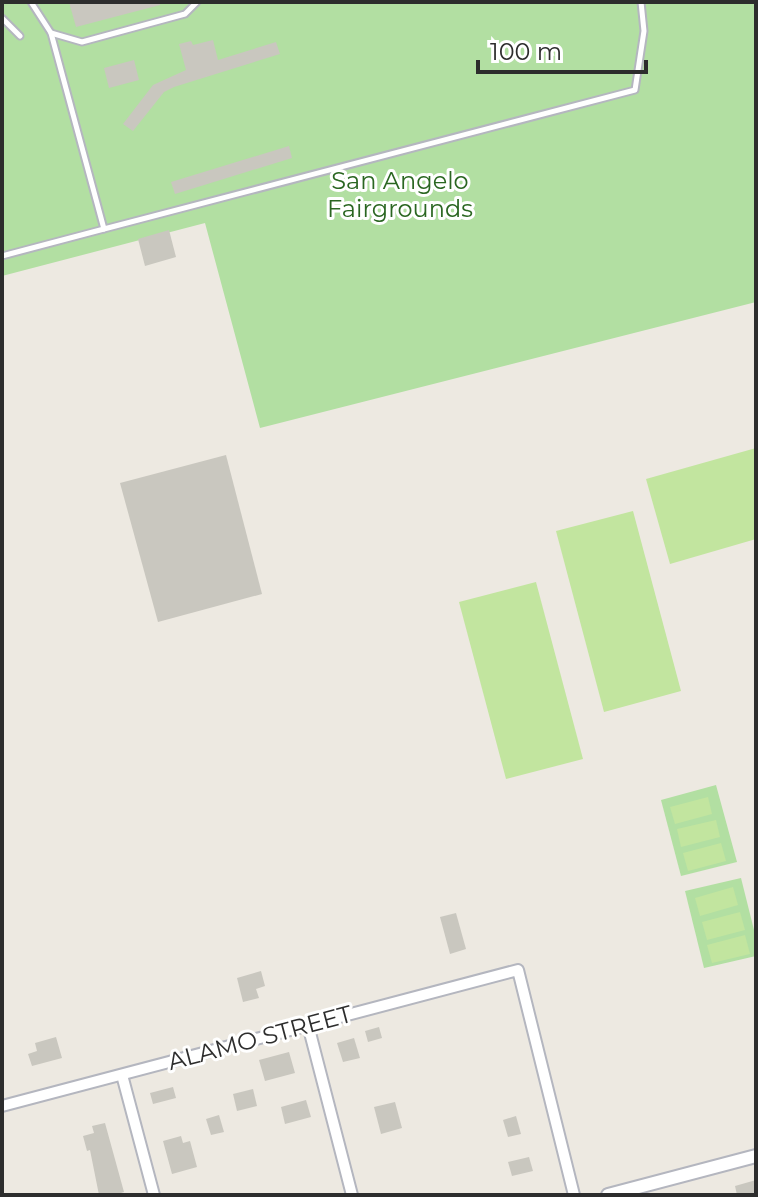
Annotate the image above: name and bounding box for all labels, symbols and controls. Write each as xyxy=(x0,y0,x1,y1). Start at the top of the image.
scale bar xyxy=(478,24,646,74)
text: 100 m xyxy=(490,37,562,66)
park label: San Angelo Fairgrounds xyxy=(327,166,473,223)
street label: ALAMO STREET xyxy=(165,999,355,1076)

